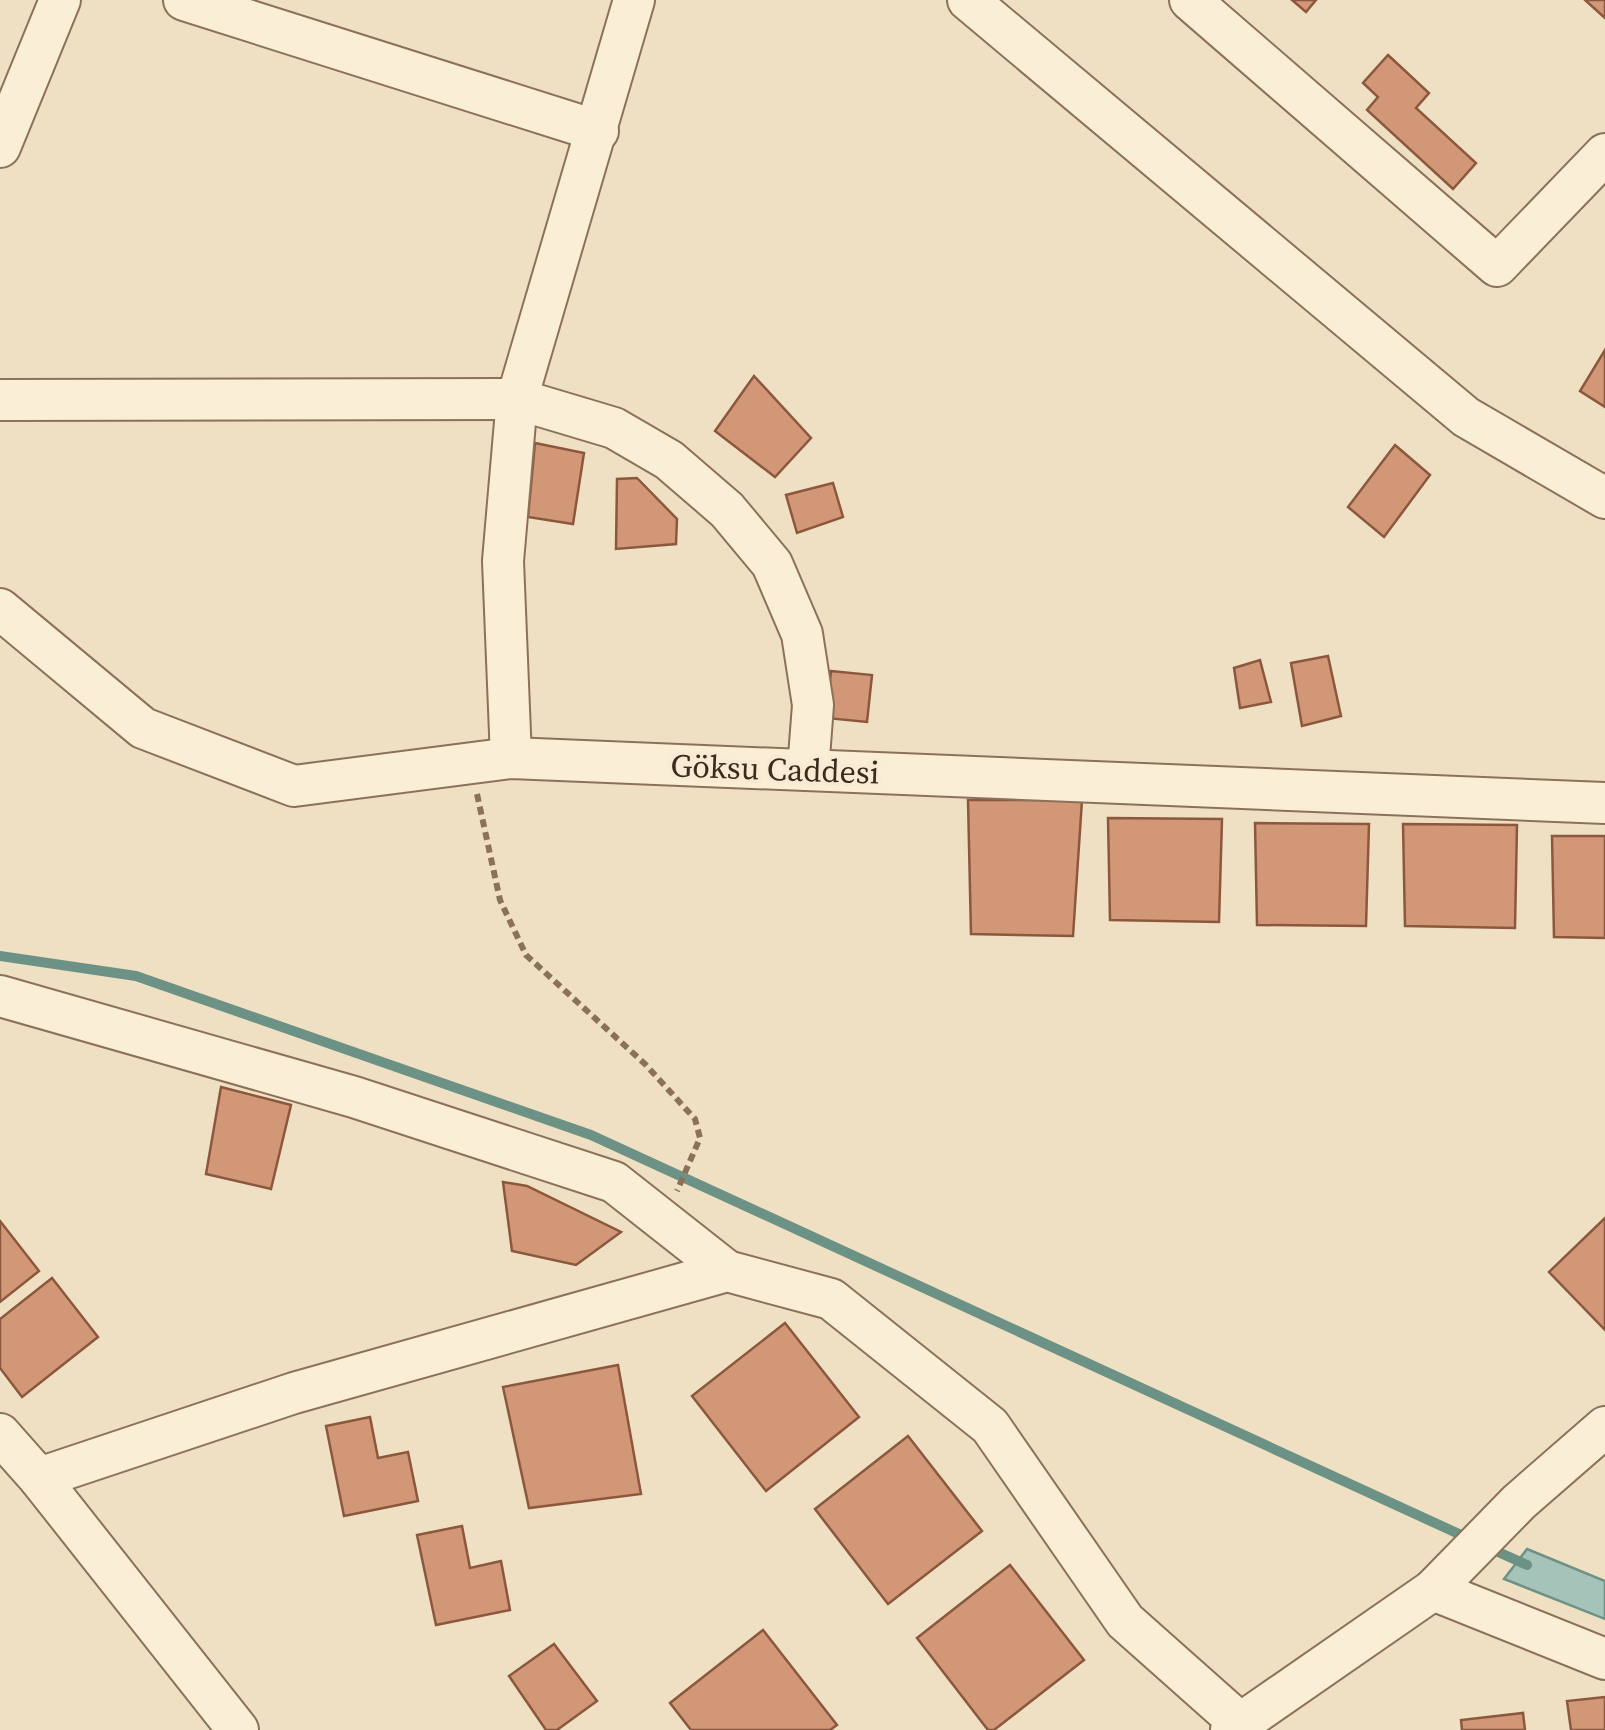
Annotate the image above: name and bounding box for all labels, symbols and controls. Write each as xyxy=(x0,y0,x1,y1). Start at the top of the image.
street label: Göksu Caddesi xyxy=(670,743,880,795)

